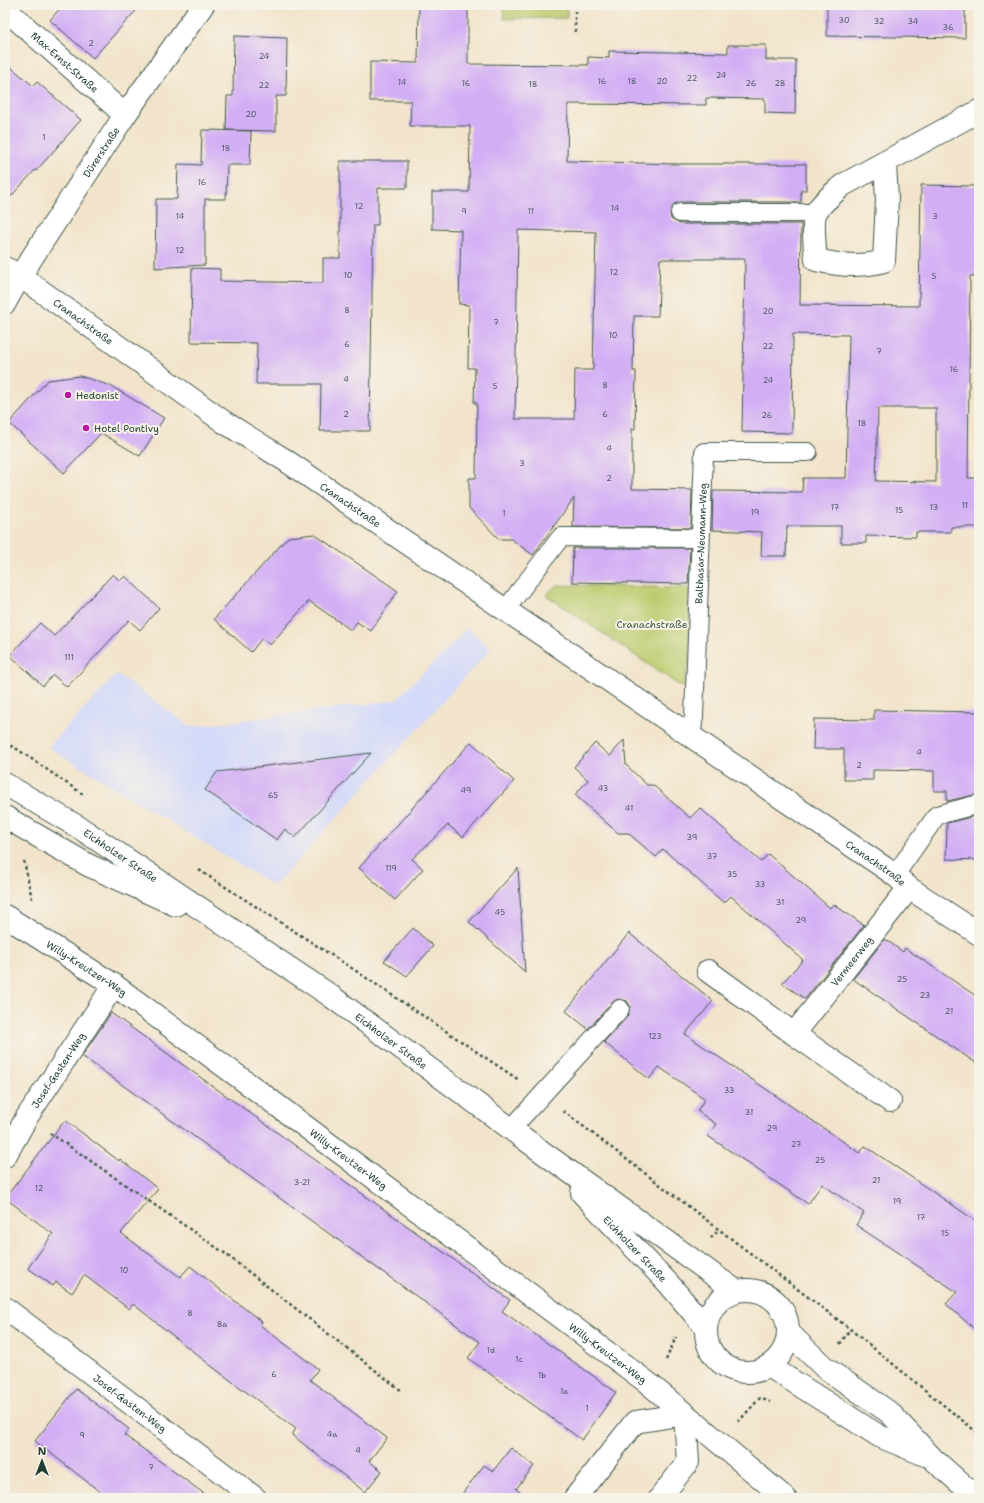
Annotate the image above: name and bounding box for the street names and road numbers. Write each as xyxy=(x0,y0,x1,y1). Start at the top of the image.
street label: Max-Ernst-Straße xyxy=(29,29,102,95)
street label: Dürerstraße xyxy=(80,124,122,180)
street label: Cranachstraße xyxy=(51,295,116,348)
street label: Cranachstraße xyxy=(318,479,384,530)
street label: Balthasar-Neumann-Weg xyxy=(692,483,709,604)
street label: Eichholzer Straße xyxy=(81,826,161,885)
street label: Cranachstraße xyxy=(843,837,909,889)
street label: Vermeerweg xyxy=(828,933,875,989)
street label: Willy-Kreutzer-Weg xyxy=(44,937,130,999)
street label: Eichholzer Straße xyxy=(353,1010,430,1072)
street label: Josef-Gasten-Weg xyxy=(28,1030,88,1111)
street label: Willy-Kreutzer-Weg xyxy=(307,1126,390,1192)
street label: Eichholzer Straße xyxy=(601,1213,670,1285)
street label: Willy-Kreutzer-Weg xyxy=(567,1320,649,1386)
street label: Josef-Gasten-Weg xyxy=(91,1371,169,1435)

